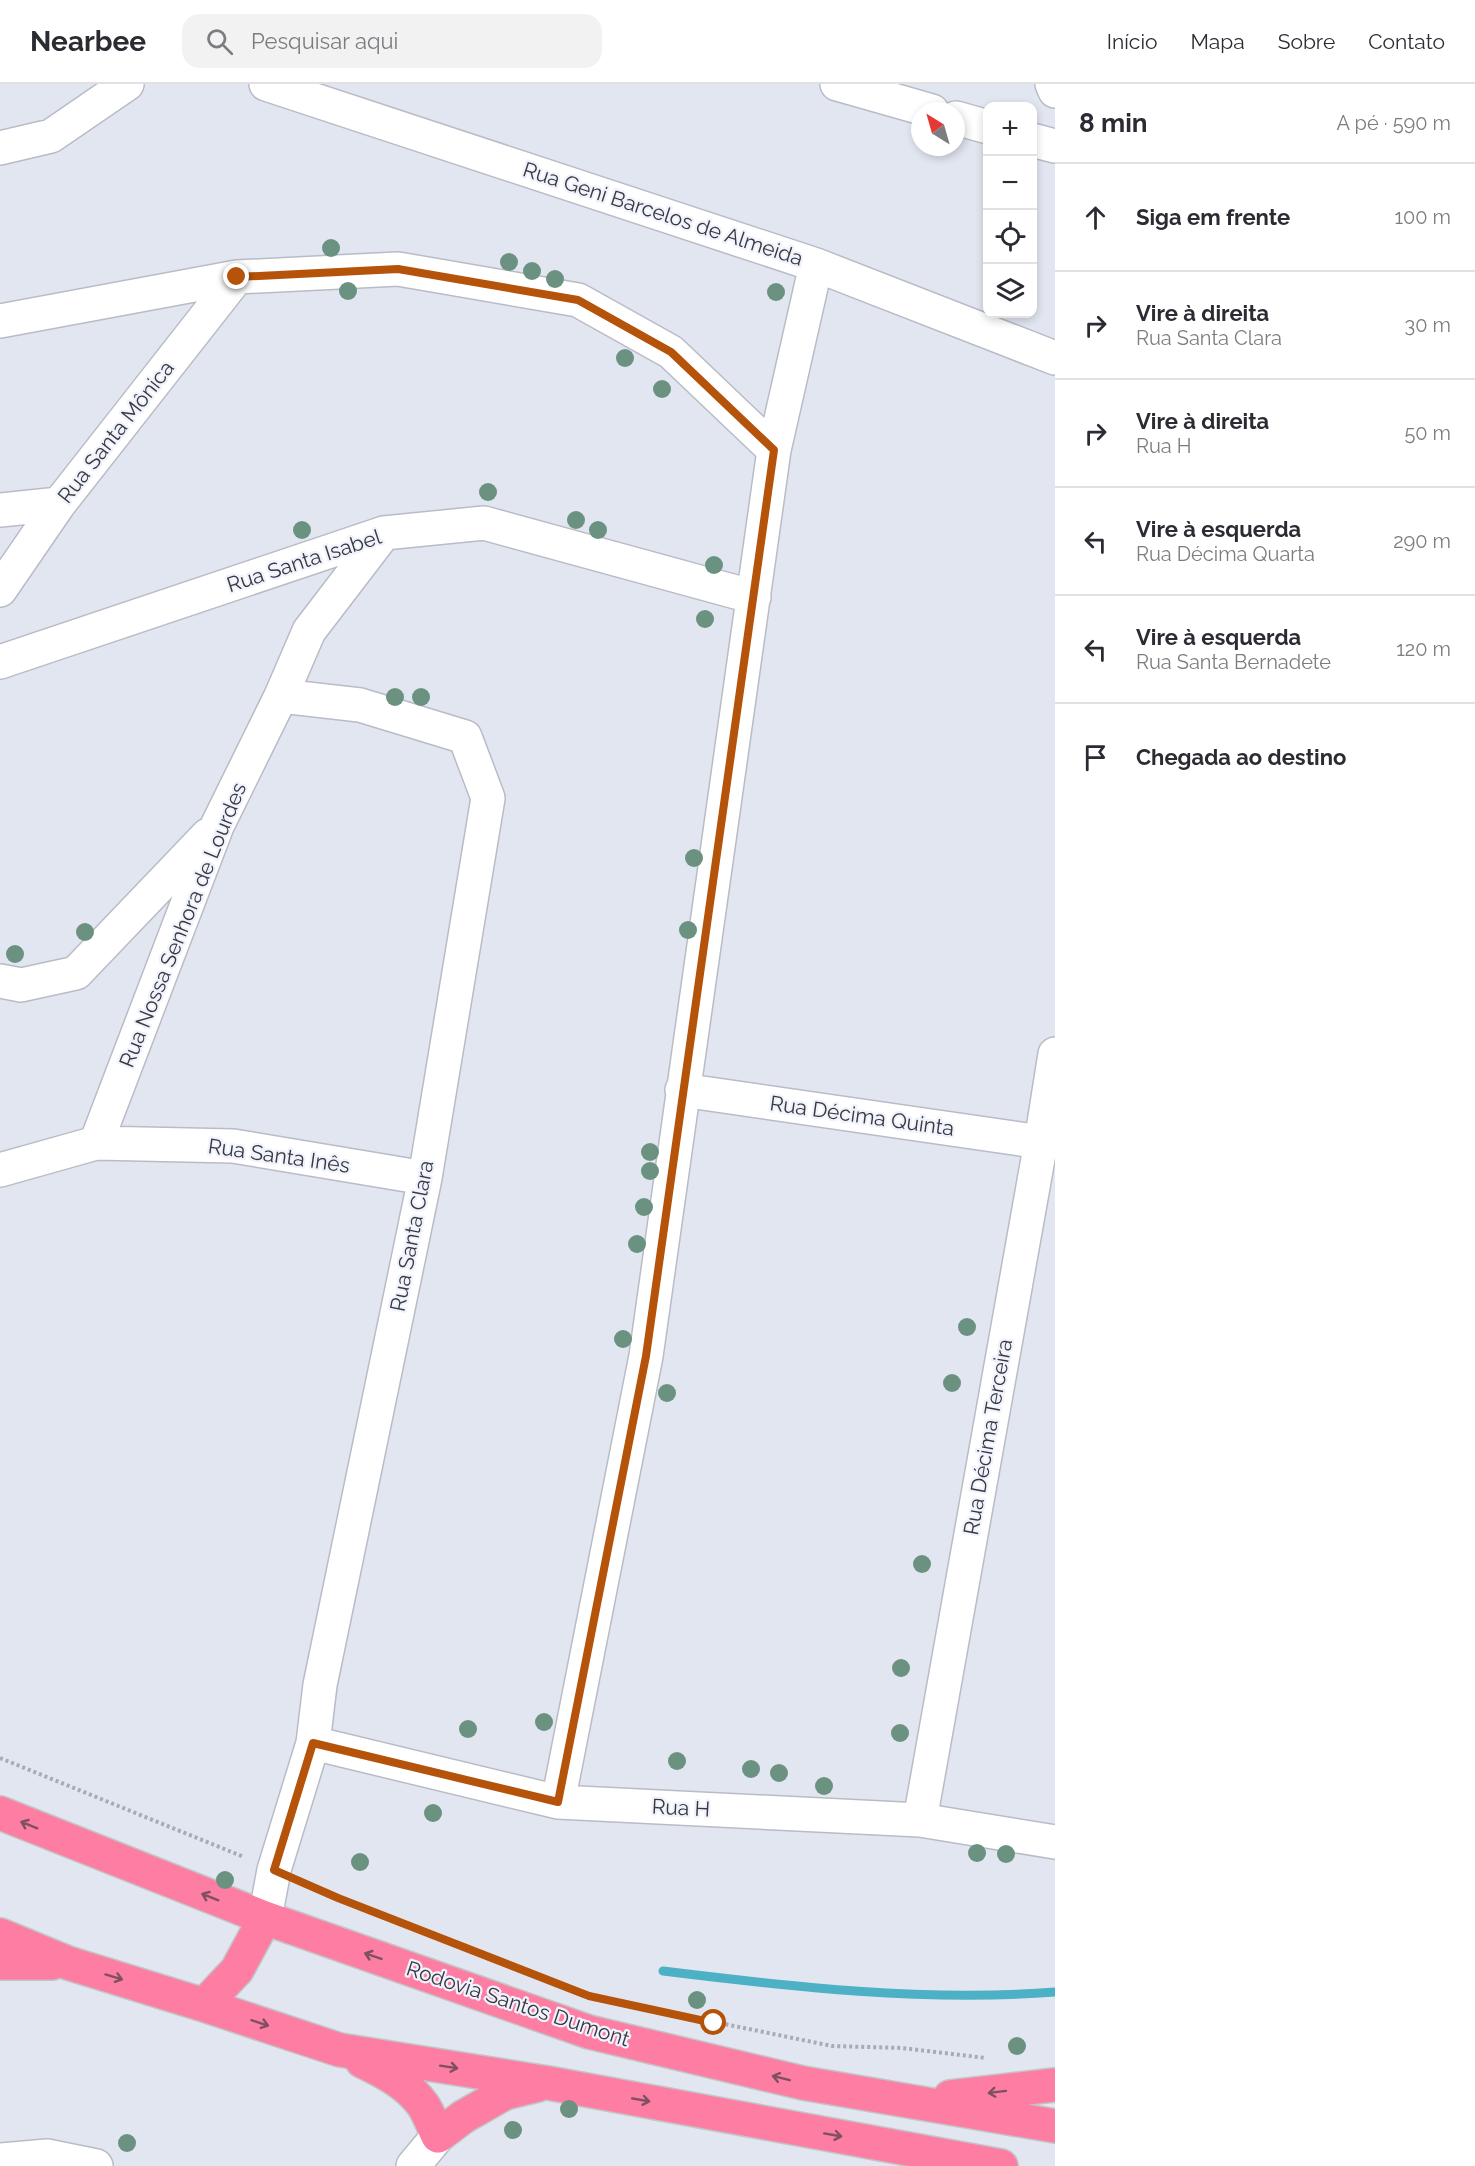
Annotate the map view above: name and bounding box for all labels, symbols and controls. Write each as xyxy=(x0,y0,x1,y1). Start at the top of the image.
search box xyxy=(182,14,602,68)
text: Nearbee xyxy=(30,25,146,58)
icon: search xyxy=(203,25,236,58)
text: Pesquisar aqui xyxy=(251,28,398,54)
text: Início xyxy=(1107,29,1157,54)
text: Mapa xyxy=(1190,29,1245,54)
text: Sobre xyxy=(1278,29,1335,54)
text: Contato xyxy=(1368,29,1445,54)
north arrow xyxy=(911,102,965,156)
map controls xyxy=(983,102,1037,318)
button: + xyxy=(983,102,1037,156)
text: 8 min xyxy=(1079,108,1147,138)
text: A pé · 590 m xyxy=(1337,111,1451,135)
street label: Rua Geni Barcelos de Almeida xyxy=(520,156,806,271)
button: − xyxy=(983,156,1037,210)
icon: ahead xyxy=(1079,201,1112,234)
text: Siga em frente xyxy=(1136,204,1290,230)
text: 100 m xyxy=(1394,205,1451,229)
button: locate xyxy=(983,210,1037,264)
route end xyxy=(223,263,249,289)
button: layers xyxy=(983,264,1037,318)
text: Vire à direita xyxy=(1136,300,1269,326)
icon: right xyxy=(1079,309,1112,342)
text: 30 m xyxy=(1405,313,1451,337)
text: Rua Santa Clara xyxy=(1136,326,1282,350)
street label: Rua Santa Mônica xyxy=(52,356,179,508)
text: Vire à direita xyxy=(1136,408,1269,434)
icon: right xyxy=(1079,417,1112,450)
text: 50 m xyxy=(1404,421,1451,445)
text: Rua H xyxy=(1136,434,1192,458)
text: Vire à esquerda xyxy=(1136,516,1301,542)
street label: Rua Santa Isabel xyxy=(224,524,384,597)
icon: left xyxy=(1079,525,1112,558)
text: 290 m xyxy=(1393,529,1451,553)
text: Rua Décima Quarta xyxy=(1136,542,1315,566)
text: Vire à esquerda xyxy=(1136,624,1301,650)
icon: left xyxy=(1079,633,1112,666)
text: 120 m xyxy=(1396,637,1451,661)
text: Rua Santa Bernadete xyxy=(1136,650,1331,674)
icon: arrive xyxy=(1079,741,1112,774)
text: Chegada ao destino xyxy=(1136,744,1346,770)
street label: Rua Nossa Senhora de Lourdes xyxy=(114,779,251,1071)
street label: Rua Décima Quinta xyxy=(768,1090,956,1141)
street label: Rua Santa Inês xyxy=(207,1133,352,1178)
street label: Rua Santa Clara xyxy=(385,1158,438,1314)
street label: Rua Décima Terceira xyxy=(958,1337,1017,1537)
street label: Rua H xyxy=(651,1793,711,1822)
one-way arrow xyxy=(20,1819,39,1830)
one-way arrow xyxy=(202,1890,220,1901)
one-way arrow xyxy=(364,1950,383,1961)
street label: Rodovia Santos Dumont xyxy=(403,1956,633,2051)
one-way arrow xyxy=(104,1972,123,1983)
route start xyxy=(700,2009,726,2035)
one-way arrow xyxy=(250,2019,269,2030)
one-way arrow xyxy=(439,2062,458,2073)
one-way arrow xyxy=(772,2071,791,2083)
one-way arrow xyxy=(987,2086,1007,2097)
one-way arrow xyxy=(631,2095,651,2106)
one-way arrow xyxy=(823,2130,842,2141)

